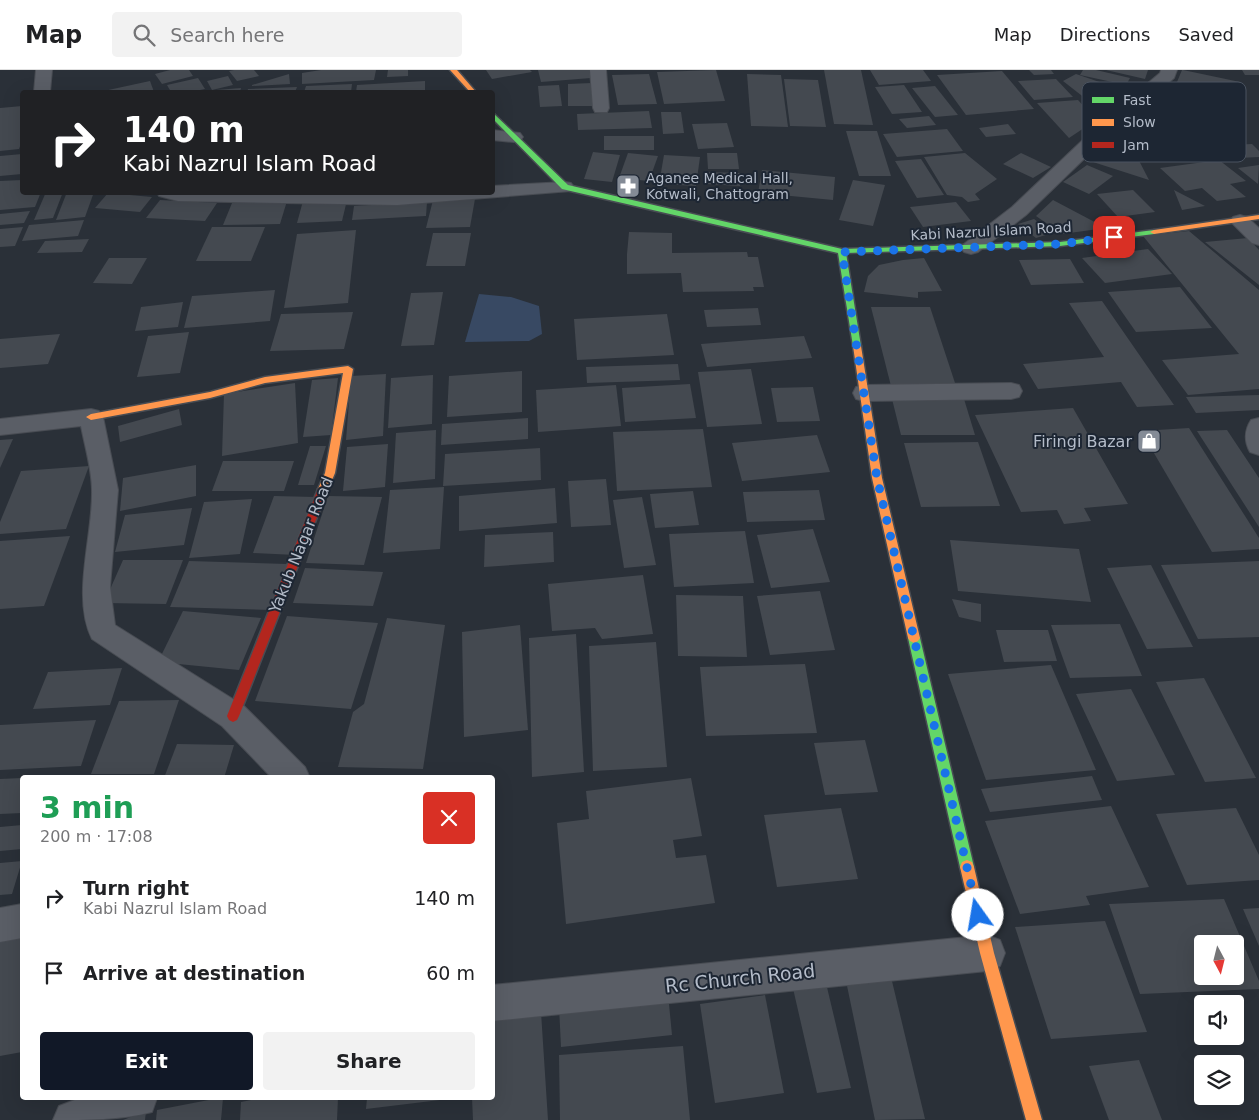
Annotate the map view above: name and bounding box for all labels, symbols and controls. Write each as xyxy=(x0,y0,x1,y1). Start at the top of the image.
search box xyxy=(112,12,462,57)
text: Map xyxy=(25,21,82,49)
icon: search xyxy=(130,21,158,49)
text: Search here xyxy=(170,24,284,46)
text: Map xyxy=(994,24,1032,45)
text: Directions xyxy=(1060,24,1150,45)
text: Saved xyxy=(1178,24,1234,45)
legend xyxy=(1082,82,1246,162)
text: Fast xyxy=(1123,92,1152,108)
icon: right xyxy=(40,110,105,175)
text: 140 m xyxy=(123,110,245,150)
text: Slow xyxy=(1123,114,1156,130)
text: Jam xyxy=(1122,137,1149,153)
text: Kabi Nazrul Islam Road xyxy=(123,151,376,176)
place label: Aganee Medical Hall, Kotwali, Chattogram xyxy=(646,170,793,202)
pharmacy icon: Aganee Medical Hall, Kotwali, Chattogram xyxy=(615,173,641,199)
pin xyxy=(1093,216,1135,258)
street label: Kabi Nazrul Islam Road xyxy=(910,219,1072,243)
icon: arrive xyxy=(1100,223,1128,251)
shop icon: Firingi Bazar xyxy=(1136,428,1162,454)
place label: Firingi Bazar xyxy=(1033,432,1132,451)
street label: Yakub Nagar Road xyxy=(265,474,337,617)
text: 3 min xyxy=(40,790,134,825)
button: close xyxy=(423,792,475,844)
text: 200 m · 17:08 xyxy=(40,827,153,846)
text: Turn right xyxy=(83,877,189,899)
icon: right xyxy=(40,884,68,912)
text: 140 m xyxy=(414,887,475,909)
position arrow xyxy=(951,888,1003,940)
text: Kabi Nazrul Islam Road xyxy=(83,899,267,918)
north arrow xyxy=(1194,935,1244,985)
map controls xyxy=(1194,935,1244,1105)
icon: arrive xyxy=(40,959,68,987)
street label: Rc Church Road xyxy=(664,959,816,997)
text: Arrive at destination xyxy=(83,962,305,984)
text: 60 m xyxy=(426,962,475,984)
button: sound xyxy=(1194,995,1244,1045)
button: Exit xyxy=(40,1032,253,1090)
button: Share xyxy=(263,1032,475,1090)
button: layers xyxy=(1194,1055,1244,1105)

